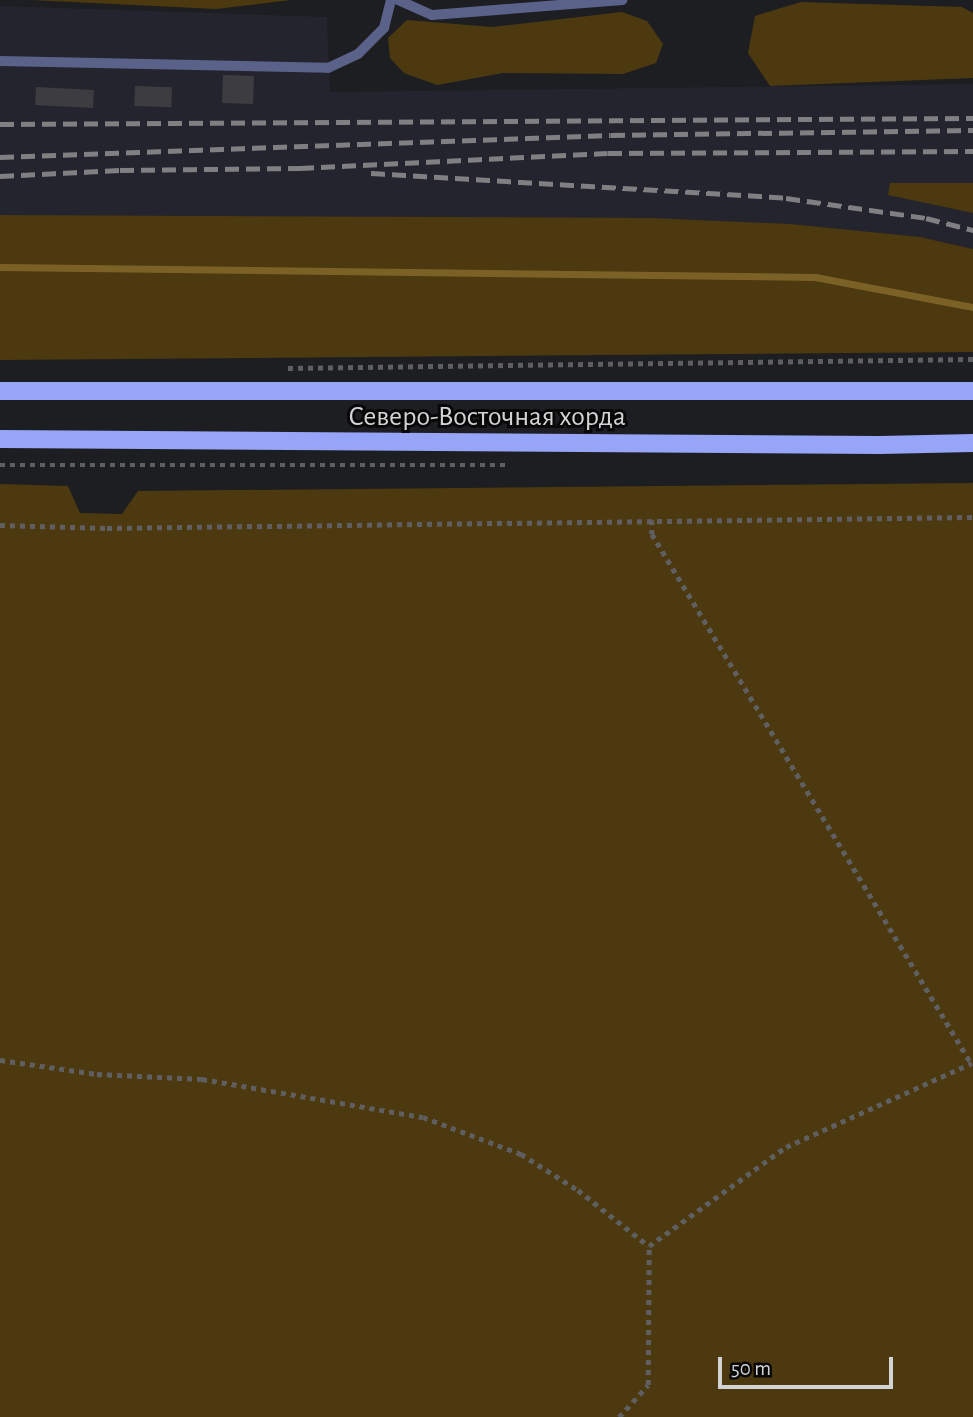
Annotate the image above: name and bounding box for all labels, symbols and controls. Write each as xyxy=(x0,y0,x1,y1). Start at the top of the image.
street label: Северо-Восточная хорда xyxy=(348,400,626,434)
scale bar xyxy=(721,1344,896,1388)
text: 50 m xyxy=(731,1358,771,1379)

